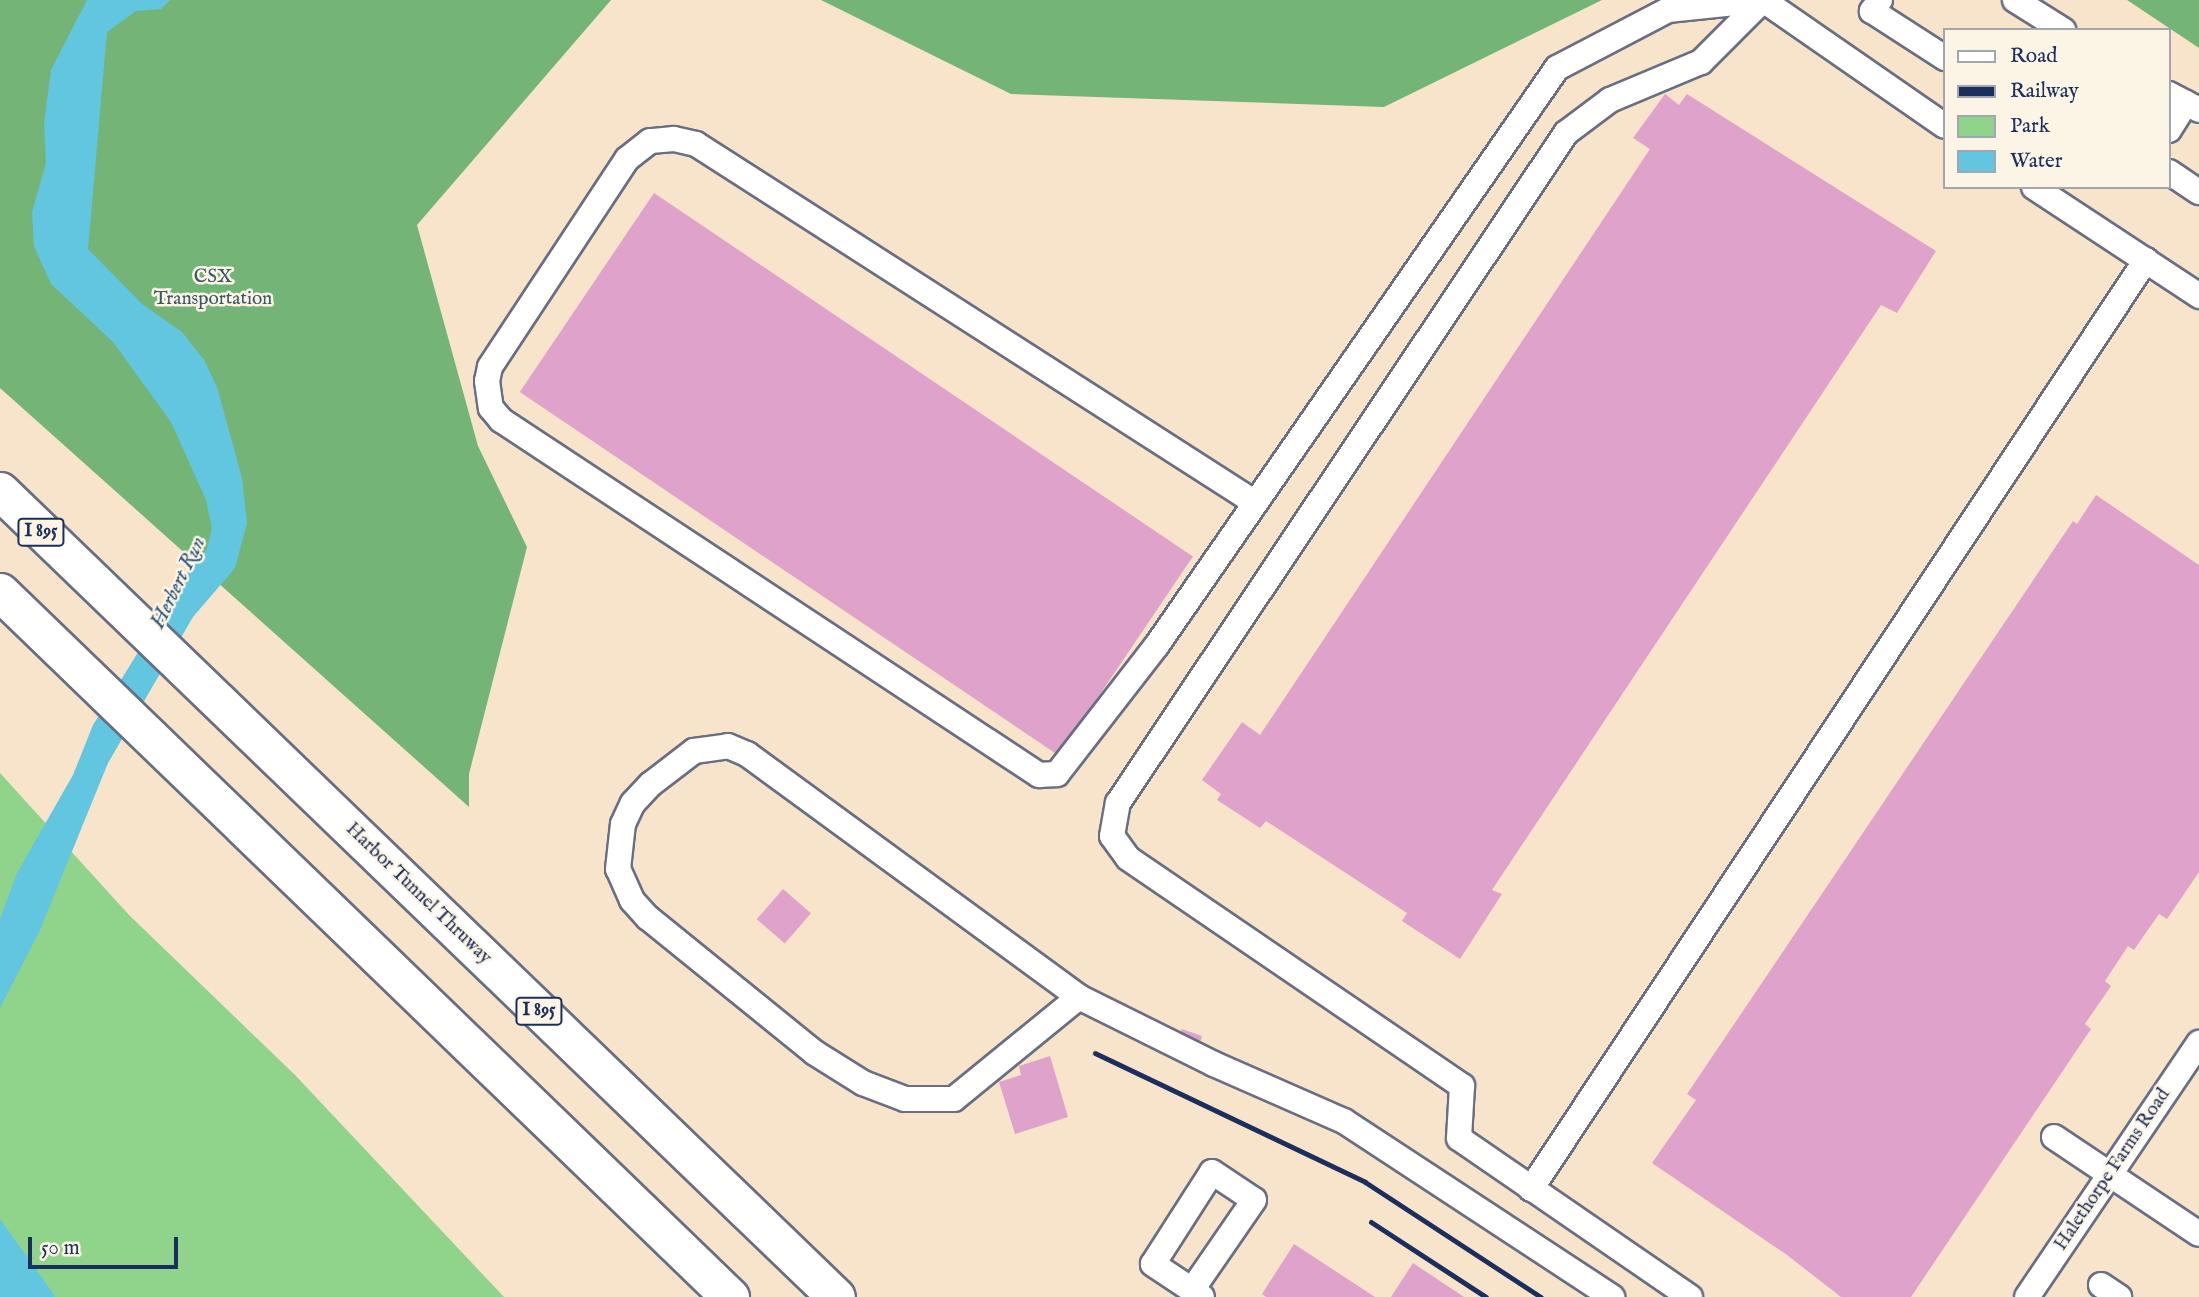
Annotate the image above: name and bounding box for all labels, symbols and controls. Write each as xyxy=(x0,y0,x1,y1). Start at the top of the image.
legend xyxy=(1944,28,2171,189)
text: Road xyxy=(2010,43,2057,70)
text: Railway xyxy=(2010,78,2079,105)
text: Park xyxy=(2010,113,2050,140)
text: Water xyxy=(2010,148,2062,175)
park label: CSX Transportation xyxy=(154,267,272,311)
road number: I 895 xyxy=(16,518,66,546)
water label: Herbert Run xyxy=(146,533,212,633)
street label: Harbor Tunnel Thruway xyxy=(340,818,496,970)
road number: I 895 xyxy=(514,996,564,1026)
street label: Halethorpe Farms Road xyxy=(2050,1085,2176,1255)
scale bar xyxy=(32,1224,182,1268)
text: 50 m xyxy=(41,1235,80,1262)

